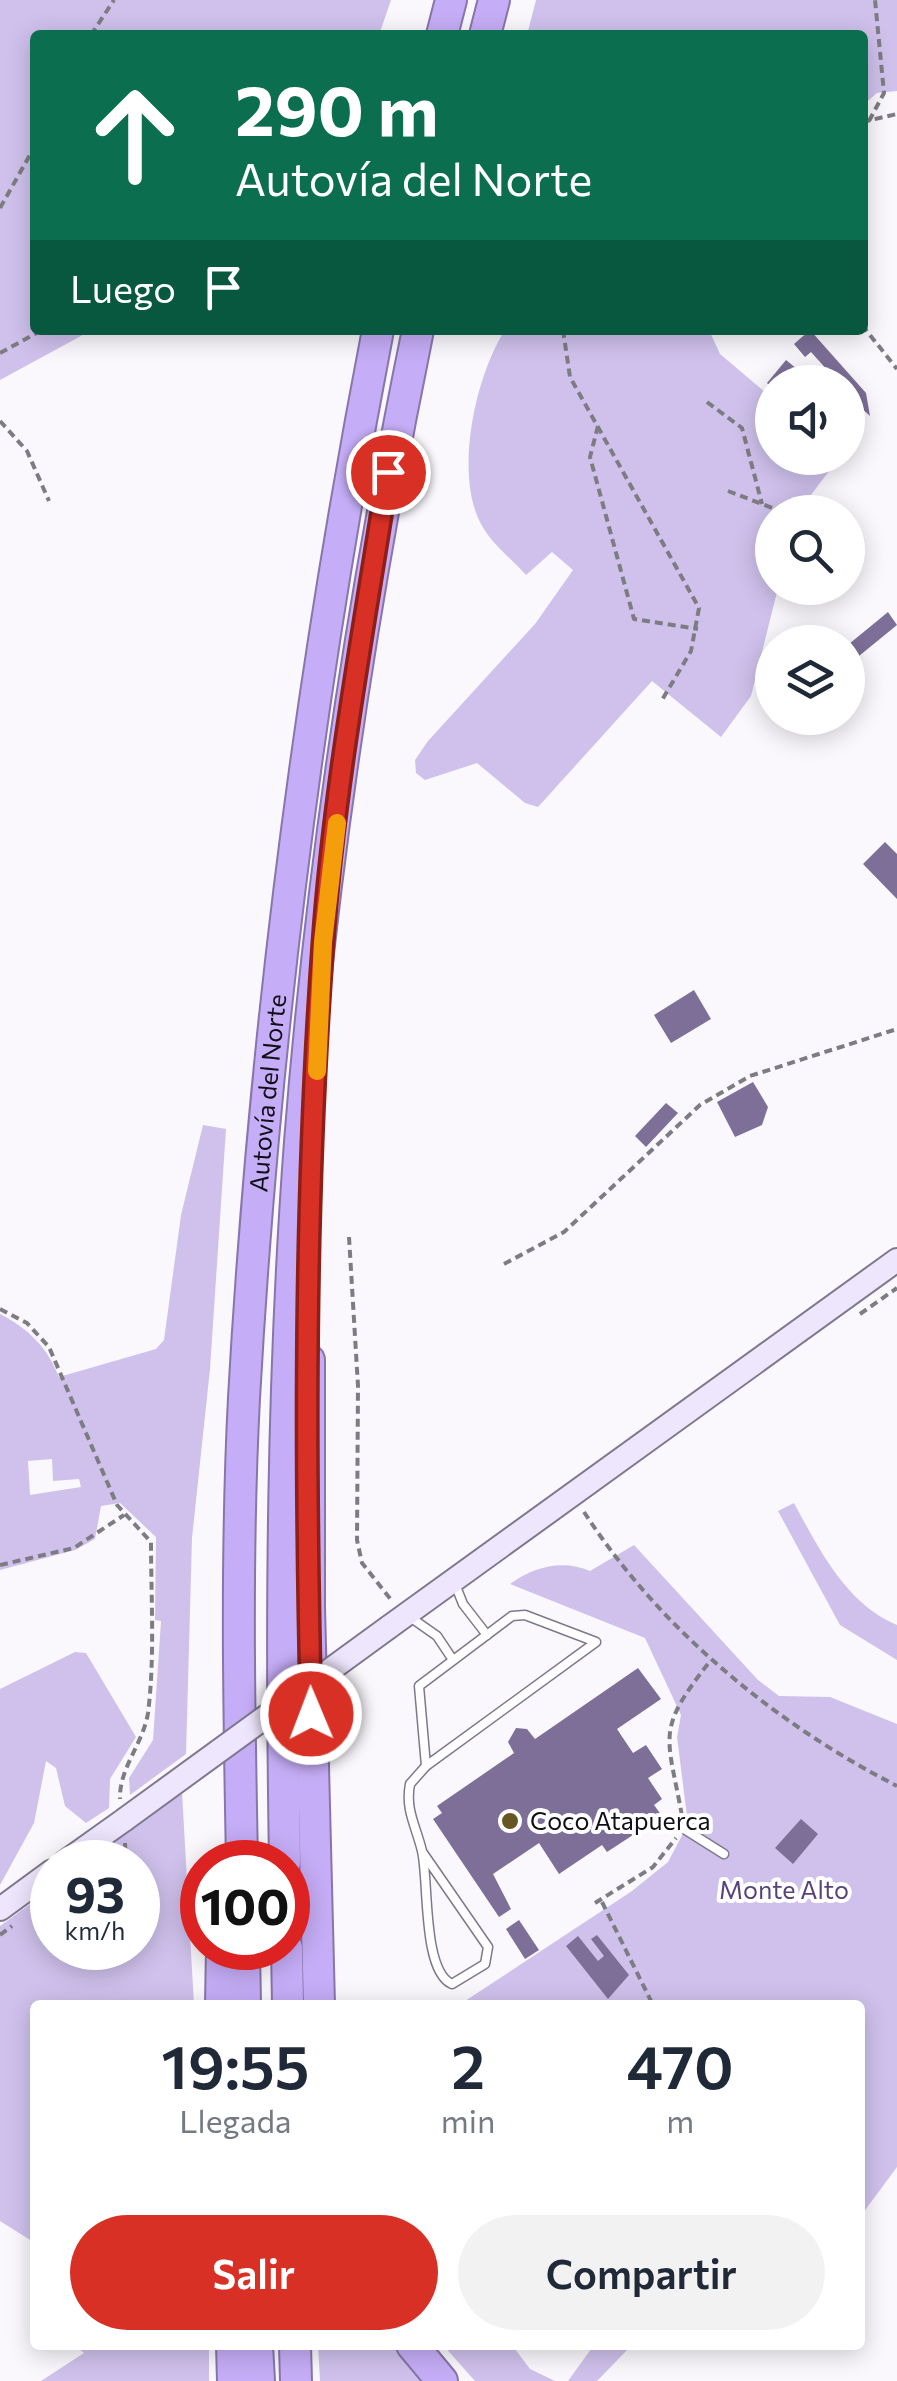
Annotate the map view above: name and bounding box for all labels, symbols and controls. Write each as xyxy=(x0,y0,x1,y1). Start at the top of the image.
text: 290 m xyxy=(235,65,439,150)
icon: ahead xyxy=(70,70,200,200)
text: Autovía del Norte xyxy=(235,150,592,205)
icon: arrive xyxy=(196,260,251,315)
text: Luego xyxy=(70,264,176,311)
map controls xyxy=(755,365,865,735)
button: sound xyxy=(755,365,865,475)
pin xyxy=(346,430,431,515)
icon: arrive xyxy=(361,445,416,500)
button: search xyxy=(755,495,865,605)
button: layers xyxy=(755,625,865,735)
street label: Autovía del Norte xyxy=(242,992,291,1193)
position arrow xyxy=(259,1662,363,1766)
place label: Coco Atapuerca xyxy=(530,1805,711,1835)
marker: Coco Atapuerca xyxy=(499,1810,521,1832)
speed limit sign: 100 xyxy=(180,1840,310,1970)
text: 93 xyxy=(65,1862,125,1923)
park label: Monte Alto xyxy=(719,1874,849,1904)
text: km/h xyxy=(65,1915,125,1945)
text: 19:55 xyxy=(161,2028,310,2101)
text: 2 xyxy=(451,2028,485,2101)
text: 470 xyxy=(627,2028,734,2101)
text: Llegada xyxy=(179,2100,292,2140)
text: min xyxy=(441,2100,495,2140)
text: m xyxy=(666,2100,694,2140)
button: Salir xyxy=(70,2215,438,2330)
button: Compartir xyxy=(458,2215,825,2330)

